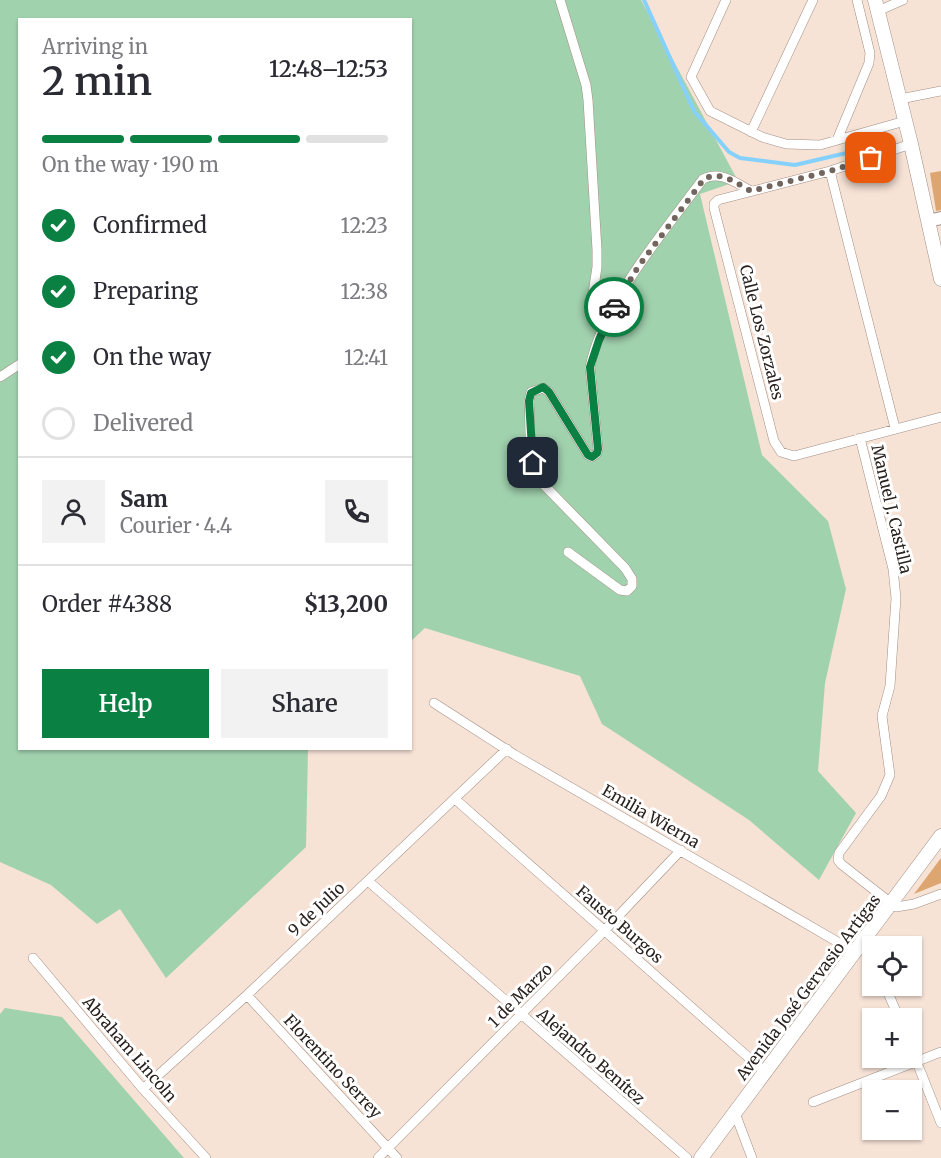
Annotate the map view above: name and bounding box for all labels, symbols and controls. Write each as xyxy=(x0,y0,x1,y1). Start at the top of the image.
text: Arriving in xyxy=(42,34,148,59)
text: 12:48–12:53 xyxy=(269,55,388,83)
text: 2 min xyxy=(42,57,152,106)
pin xyxy=(845,132,896,183)
icon: bag xyxy=(854,141,887,174)
text: On the way · 190 m xyxy=(42,152,219,177)
icon: check xyxy=(42,209,75,242)
text: Confirmed xyxy=(93,211,207,239)
text: 12:23 xyxy=(341,213,388,238)
street label: Calle Los Zorzales xyxy=(736,263,788,402)
icon: check xyxy=(42,275,75,308)
text: Preparing xyxy=(93,277,198,305)
courier xyxy=(584,277,644,337)
text: 12:38 xyxy=(340,279,388,304)
icon: car xyxy=(598,291,631,324)
icon: check xyxy=(42,341,75,374)
text: On the way xyxy=(93,343,211,371)
text: 12:41 xyxy=(344,345,388,370)
text: Delivered xyxy=(93,409,193,437)
pin xyxy=(507,437,558,488)
street label: Manuel J. Castilla xyxy=(867,443,917,576)
icon: home xyxy=(516,446,549,479)
button: person xyxy=(42,480,105,543)
button: phone xyxy=(325,480,388,543)
text: Sam xyxy=(120,485,168,513)
text: Courier · 4.4 xyxy=(120,513,232,538)
text: Order #4388 xyxy=(42,590,172,618)
text: $13,200 xyxy=(304,590,388,618)
button: Help xyxy=(42,669,209,738)
button: Share xyxy=(221,669,388,738)
street label: Emilia Wierna xyxy=(599,780,704,852)
street label: 9 de Julio xyxy=(284,878,348,940)
street label: Fausto Burgos xyxy=(572,881,668,967)
street label: Avenida José Gervasio Artigas xyxy=(731,890,885,1085)
map controls xyxy=(862,936,922,1140)
button: locate xyxy=(862,936,922,996)
street label: 1 de Marzo xyxy=(484,959,556,1031)
street label: Abraham Lincoln xyxy=(78,991,182,1106)
street label: Alejandro Benítez xyxy=(532,1003,649,1108)
button: + xyxy=(862,1008,922,1068)
street label: Florentino Serrey xyxy=(280,1010,387,1123)
button: − xyxy=(862,1080,922,1140)

